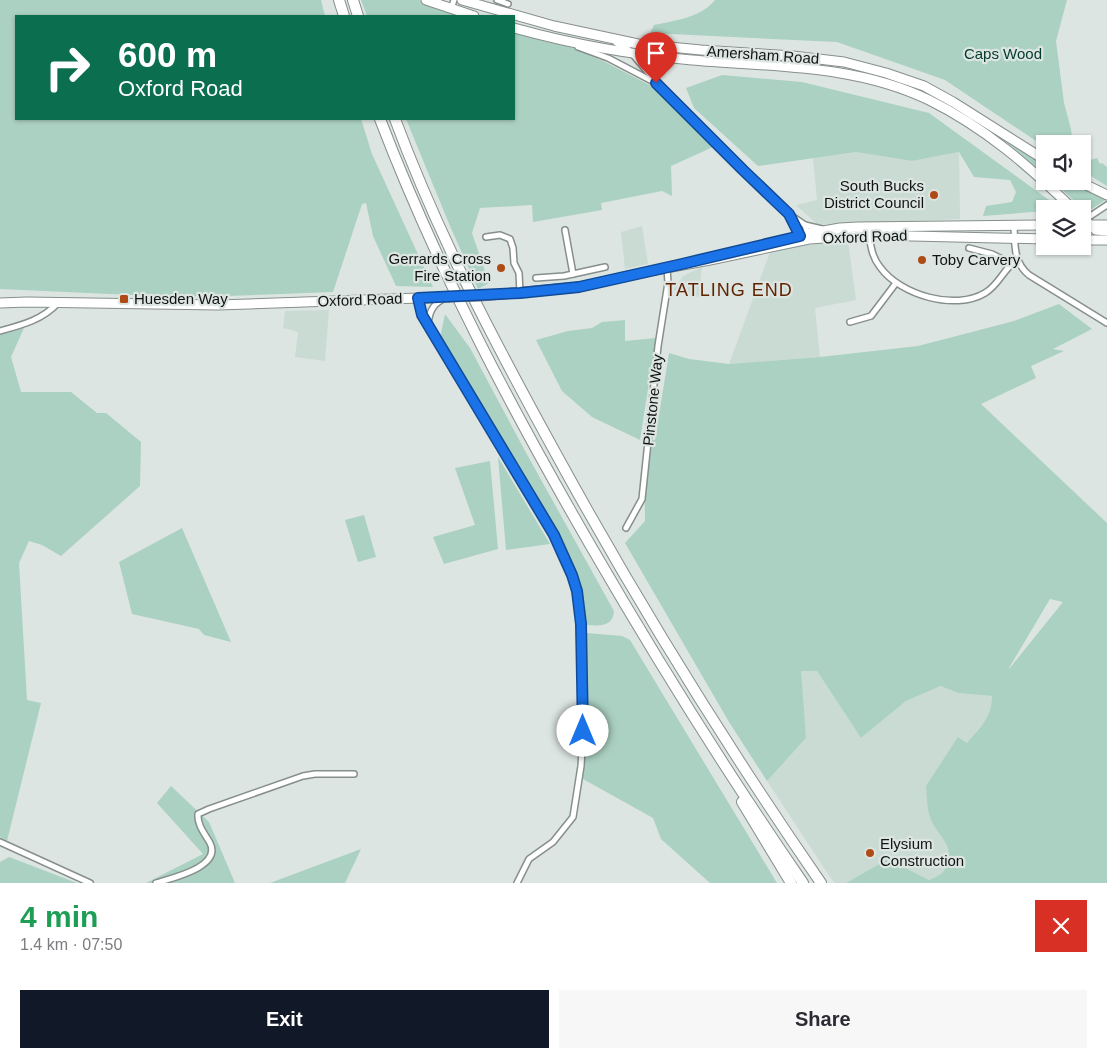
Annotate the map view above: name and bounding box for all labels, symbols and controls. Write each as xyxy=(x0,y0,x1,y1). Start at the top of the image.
pin xyxy=(635,32,677,83)
icon: right xyxy=(35,35,100,100)
text: 600 m xyxy=(118,35,217,74)
icon: arrive xyxy=(642,39,670,67)
street label: Amersham Road xyxy=(706,42,820,67)
park label: Caps Wood xyxy=(964,45,1042,62)
text: Oxford Road xyxy=(118,76,243,101)
map controls xyxy=(1036,135,1091,255)
button: sound xyxy=(1036,135,1091,190)
place label: South Bucks District Council xyxy=(824,177,924,211)
marker: South Bucks District Council xyxy=(928,189,940,201)
button: layers xyxy=(1036,200,1091,255)
street label: Oxford Road xyxy=(822,227,908,246)
place label: Gerrards Cross Fire Station xyxy=(388,250,491,284)
place label: Toby Carvery xyxy=(932,251,1021,268)
marker: Toby Carvery xyxy=(916,254,928,266)
marker: Gerrards Cross Fire Station xyxy=(495,262,507,274)
district label: TATLING END xyxy=(665,280,793,300)
place label: Huesden Way xyxy=(134,290,228,307)
street label: Oxford Road xyxy=(317,290,403,309)
marker: Huesden Way xyxy=(118,293,130,305)
street label: Pinstone Way xyxy=(639,353,666,447)
position arrow xyxy=(556,704,608,756)
place label: Elysium Construction xyxy=(880,835,964,869)
marker: Elysium Construction xyxy=(864,847,876,859)
text: 4 min xyxy=(20,900,98,933)
button: close xyxy=(1035,900,1087,952)
text: 1.4 km · 07:50 xyxy=(20,936,122,953)
button: Exit xyxy=(20,990,549,1048)
button: Share xyxy=(559,990,1087,1048)

